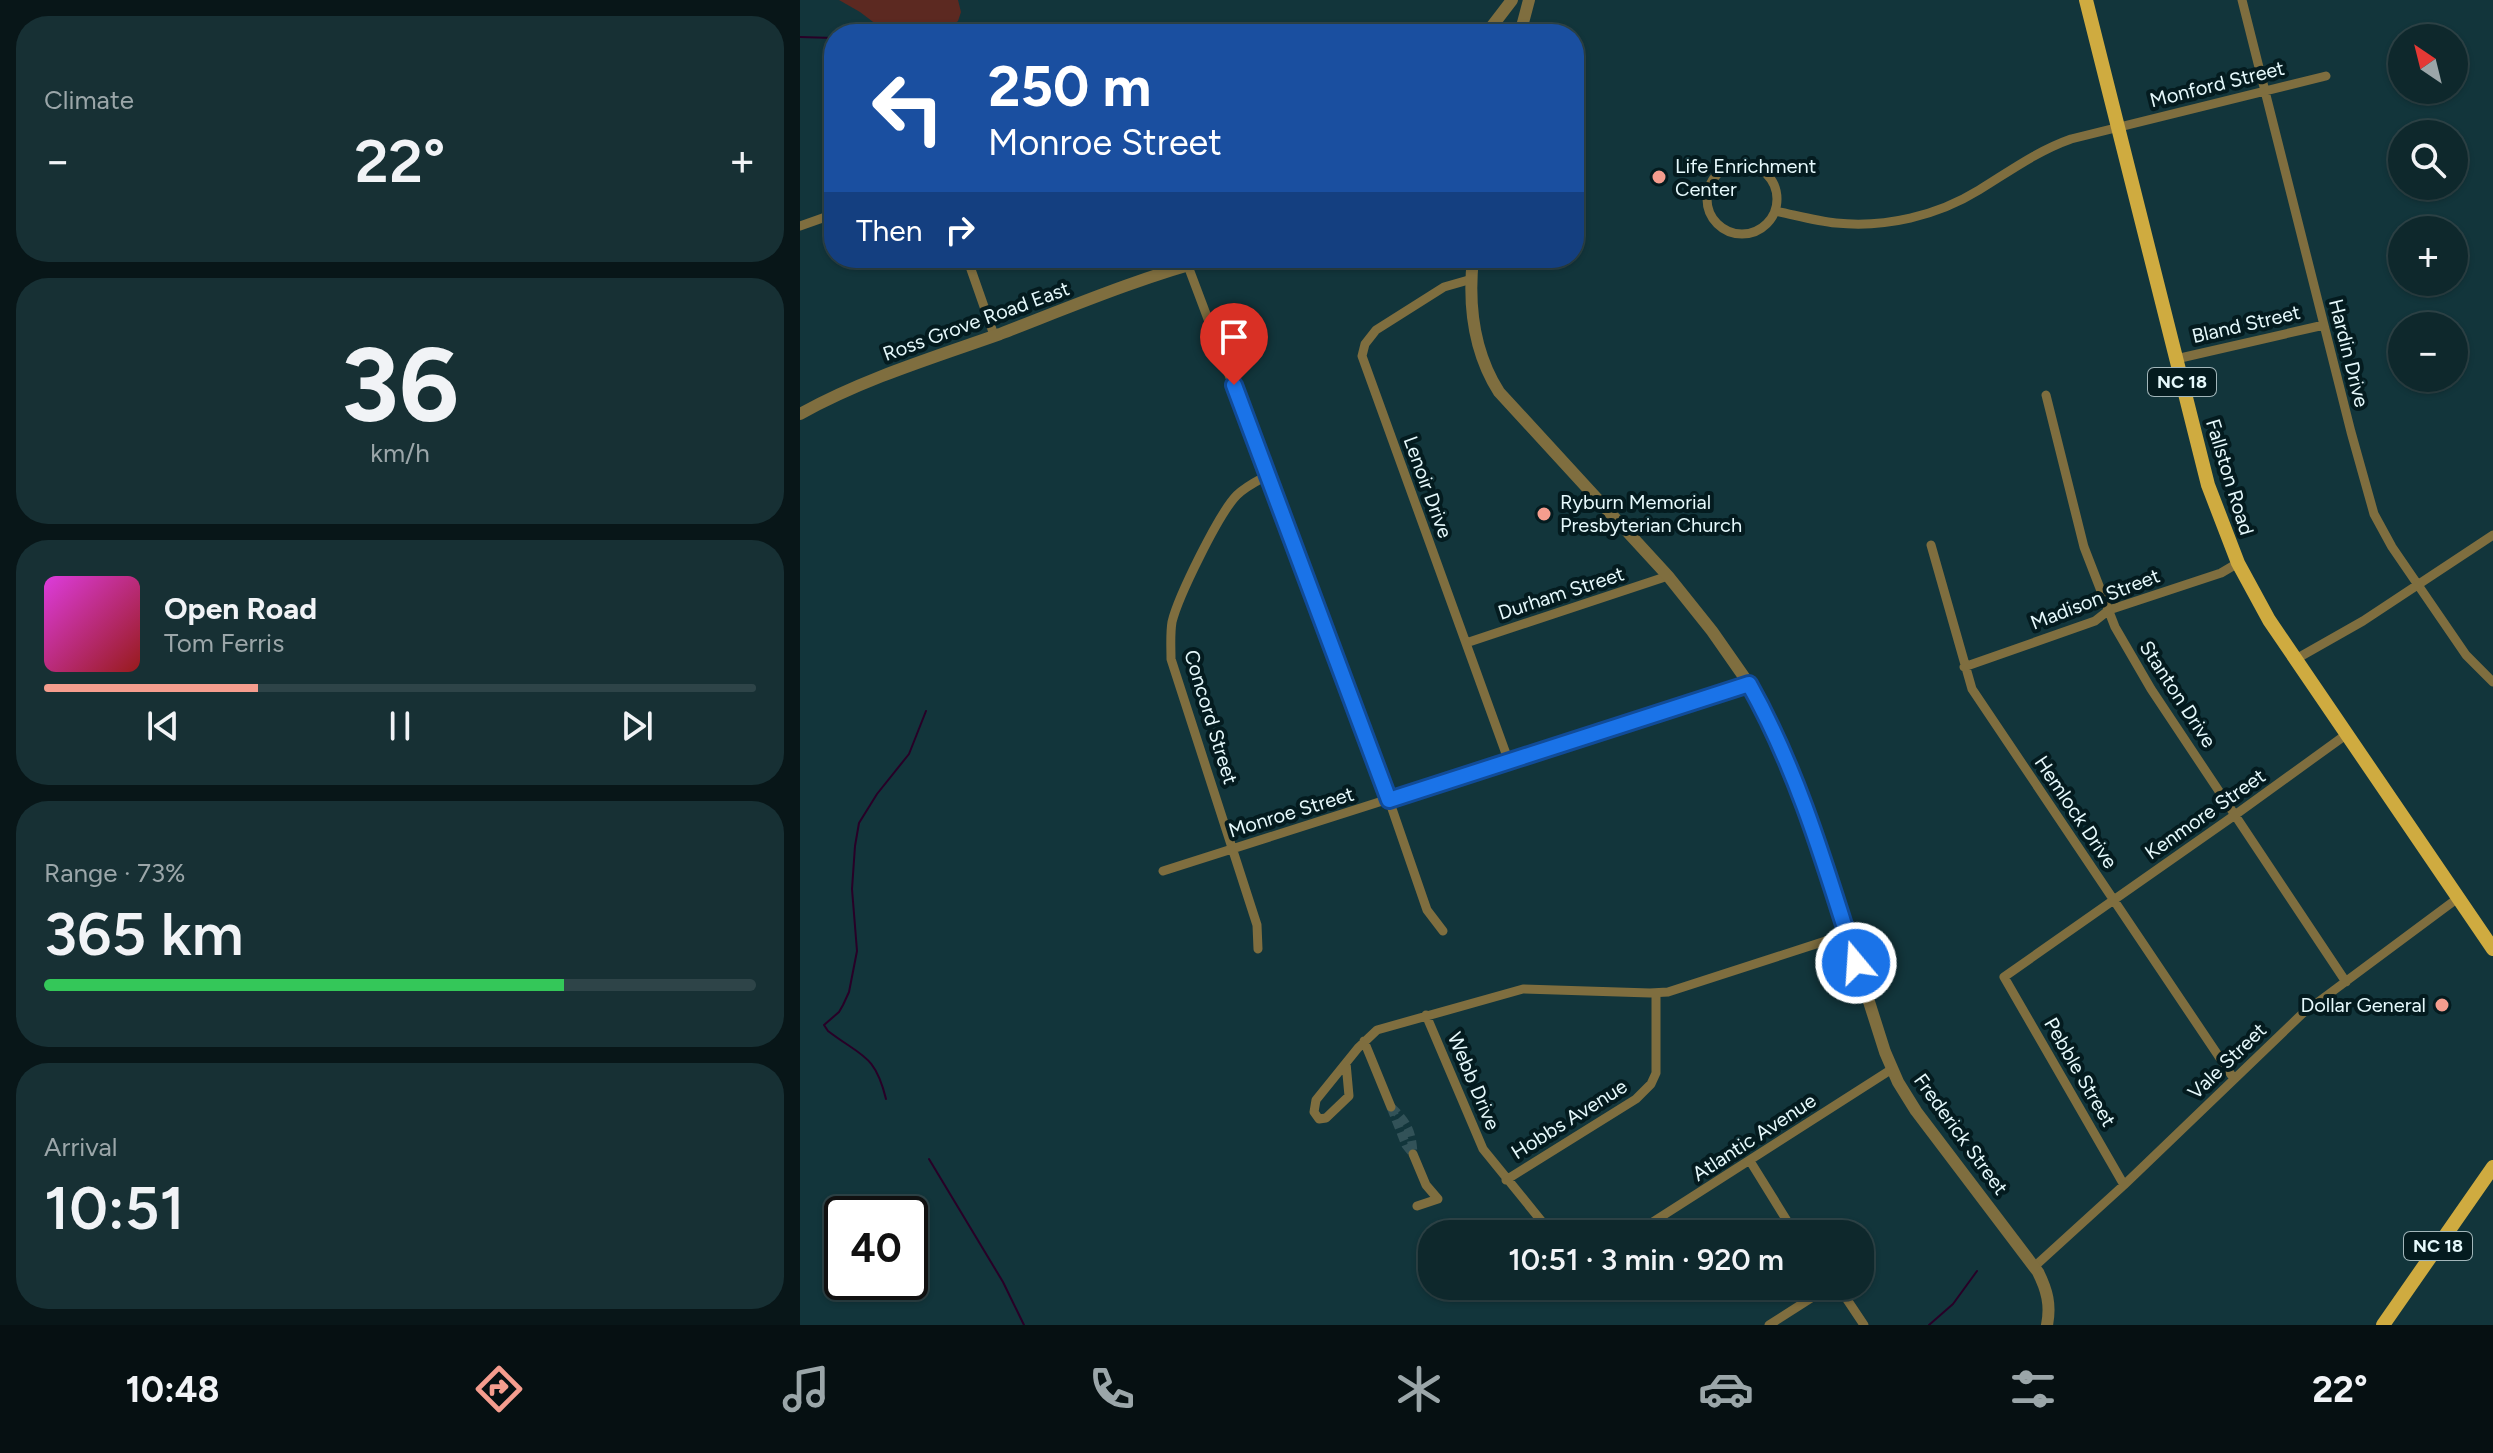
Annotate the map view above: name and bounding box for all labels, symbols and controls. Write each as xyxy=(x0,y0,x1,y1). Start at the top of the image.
north arrow xyxy=(2388,24,2468,104)
map controls xyxy=(2388,24,2468,392)
text: 250 m xyxy=(988,53,1151,120)
icon: left xyxy=(856,56,960,160)
street label: Monford Street xyxy=(2147,56,2287,112)
text: Climate xyxy=(44,84,134,116)
button: search xyxy=(2388,120,2468,200)
text: Monroe Street xyxy=(988,121,1222,164)
text: 22° xyxy=(355,125,445,197)
text: − xyxy=(44,134,71,187)
text: + xyxy=(729,134,756,187)
place label: Life Enrichment Center xyxy=(1675,154,1816,201)
marker: Life Enrichment Center xyxy=(1650,168,1668,186)
icon: right xyxy=(938,208,982,252)
text: Then xyxy=(856,212,922,249)
button: + xyxy=(2388,216,2468,296)
street label: Ross Grove Road East xyxy=(879,276,1073,366)
street label: Hardin Drive xyxy=(2324,296,2374,410)
street label: Bland Street xyxy=(2189,300,2303,348)
pin xyxy=(1200,303,1268,385)
button: − xyxy=(2388,312,2468,392)
icon: arrive xyxy=(1212,315,1256,359)
text: 36 xyxy=(341,322,459,447)
road number: NC 18 xyxy=(2148,368,2216,396)
street label: Fallston Road xyxy=(2201,416,2259,538)
street label: Lenoir Drive xyxy=(1398,433,1458,541)
text: km/h xyxy=(370,437,430,469)
place label: Ryburn Memorial Presbyterian Church xyxy=(1560,490,1742,537)
marker: Ryburn Memorial Presbyterian Church xyxy=(1535,505,1553,523)
street label: Durham Street xyxy=(1495,561,1627,625)
street label: Madison Street xyxy=(2027,563,2163,635)
text: Open Road xyxy=(164,590,317,627)
text: Tom Ferris xyxy=(164,627,284,659)
street label: Stanton Drive xyxy=(2135,636,2221,752)
street label: Concord Street xyxy=(1179,647,1243,787)
icon: previous xyxy=(141,704,185,748)
icon: pause xyxy=(378,704,422,748)
icon: next xyxy=(615,704,659,748)
street label: Hemlock Drive xyxy=(2030,751,2123,873)
street label: Kenmore Street xyxy=(2140,764,2270,864)
street label: Monroe Street xyxy=(1225,782,1357,842)
text: Range · 73% xyxy=(44,857,186,889)
text: 365 km xyxy=(44,898,244,970)
position arrow xyxy=(1814,921,1898,1005)
place label: Dollar General xyxy=(2300,993,2426,1017)
marker: Dollar General xyxy=(2433,996,2451,1014)
street label: Pebble Street xyxy=(2039,1013,2121,1131)
street label: Vale Street xyxy=(2183,1018,2271,1104)
street label: Webb Drive xyxy=(1443,1028,1505,1134)
street label: Frederick Street xyxy=(1909,1069,2013,1199)
street label: Hobbs Avenue xyxy=(1507,1074,1631,1164)
street label: Atlantic Avenue xyxy=(1688,1088,1820,1186)
text: Arrival xyxy=(44,1131,117,1163)
text: 10:51 xyxy=(44,1172,185,1244)
speed limit sign: 40 xyxy=(824,1196,928,1300)
road number: NC 18 xyxy=(2404,1232,2472,1260)
text: 10:51 · 3 min · 920 m xyxy=(1508,1241,1784,1278)
icon: directions xyxy=(471,1361,527,1417)
icon: music xyxy=(778,1361,834,1417)
icon: phone xyxy=(1084,1361,1140,1417)
icon: climate xyxy=(1391,1361,1447,1417)
icon: car xyxy=(1698,1361,1754,1417)
icon: filters xyxy=(2005,1361,2061,1417)
text: 10:48 xyxy=(125,1368,220,1411)
text: 22° xyxy=(2312,1368,2368,1411)

